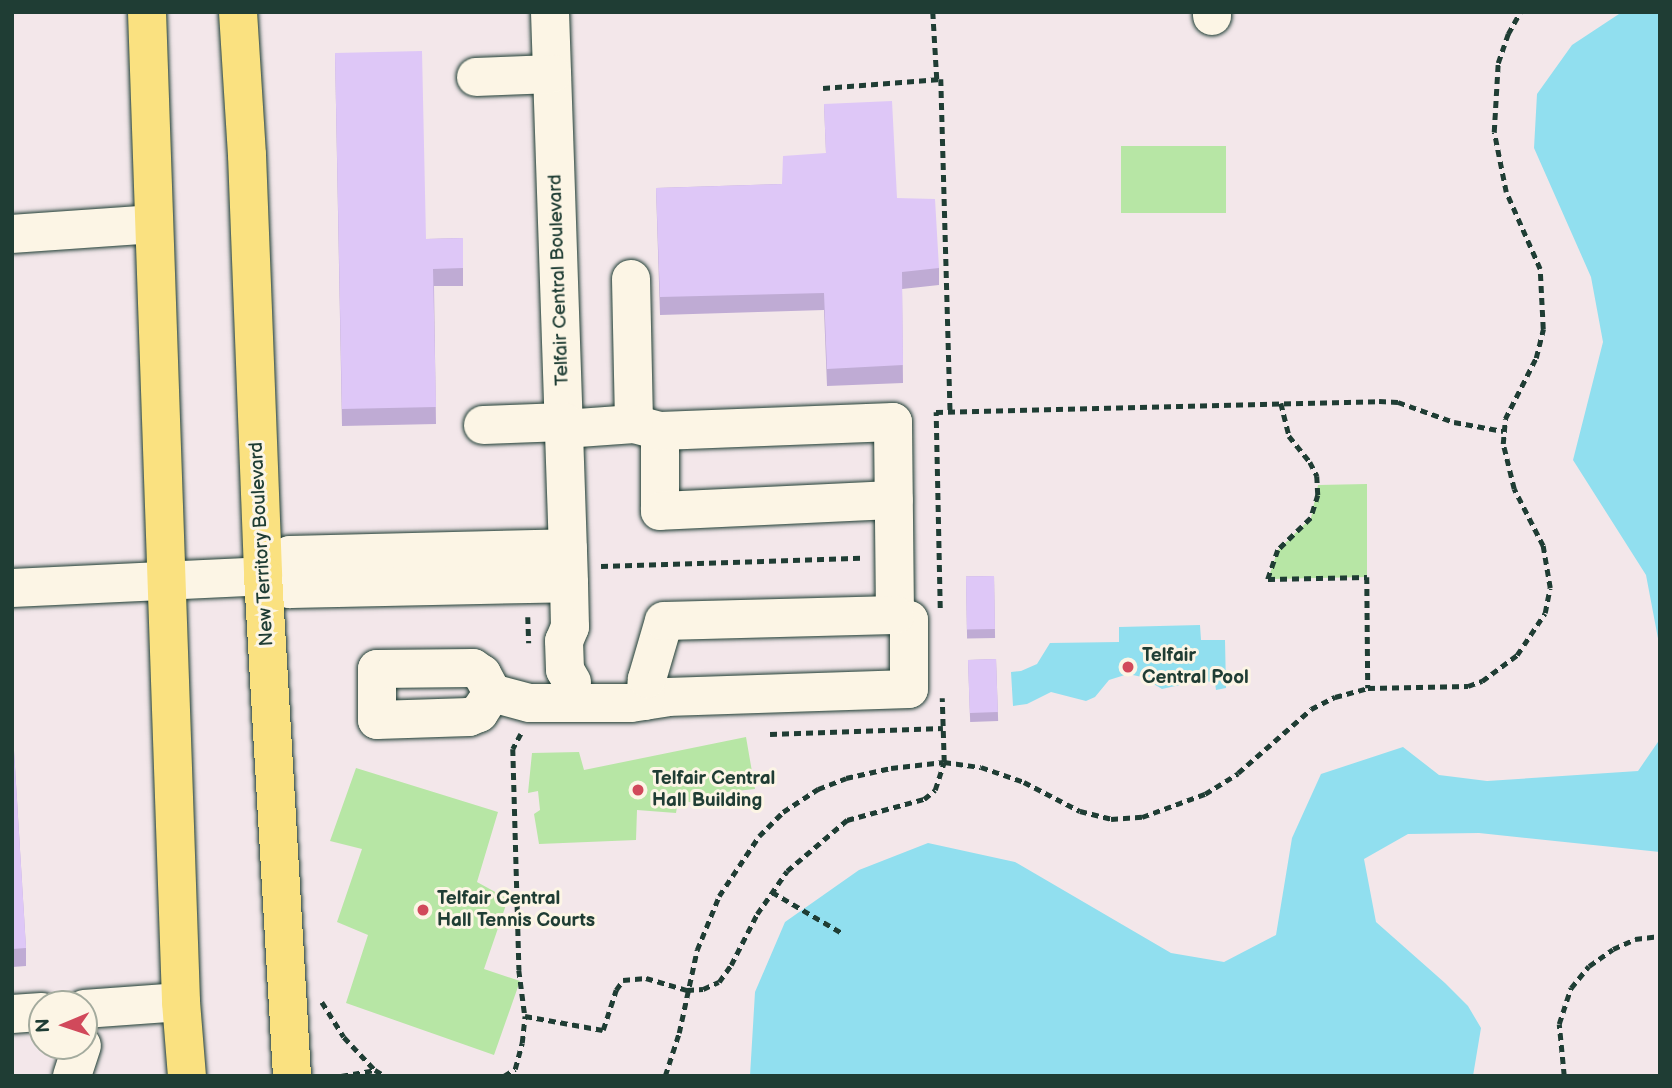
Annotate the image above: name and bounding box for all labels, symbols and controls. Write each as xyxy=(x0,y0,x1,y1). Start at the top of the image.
street label: Telfair Central Boulevard xyxy=(544,174,574,386)
street label: New Territory Boulevard xyxy=(245,440,279,648)
place label: Telfair Central Pool xyxy=(1142,645,1249,689)
marker: Telfair Central Pool xyxy=(1120,659,1136,675)
place label: Telfair Central Hall Building xyxy=(652,768,775,812)
marker: Telfair Central Hall Building xyxy=(630,782,646,798)
place label: Telfair Central Hall Tennis Courts xyxy=(437,888,595,932)
marker: Telfair Central Hall Tennis Courts xyxy=(415,902,431,918)
north arrow xyxy=(28,990,98,1060)
text: N xyxy=(32,1018,55,1033)

